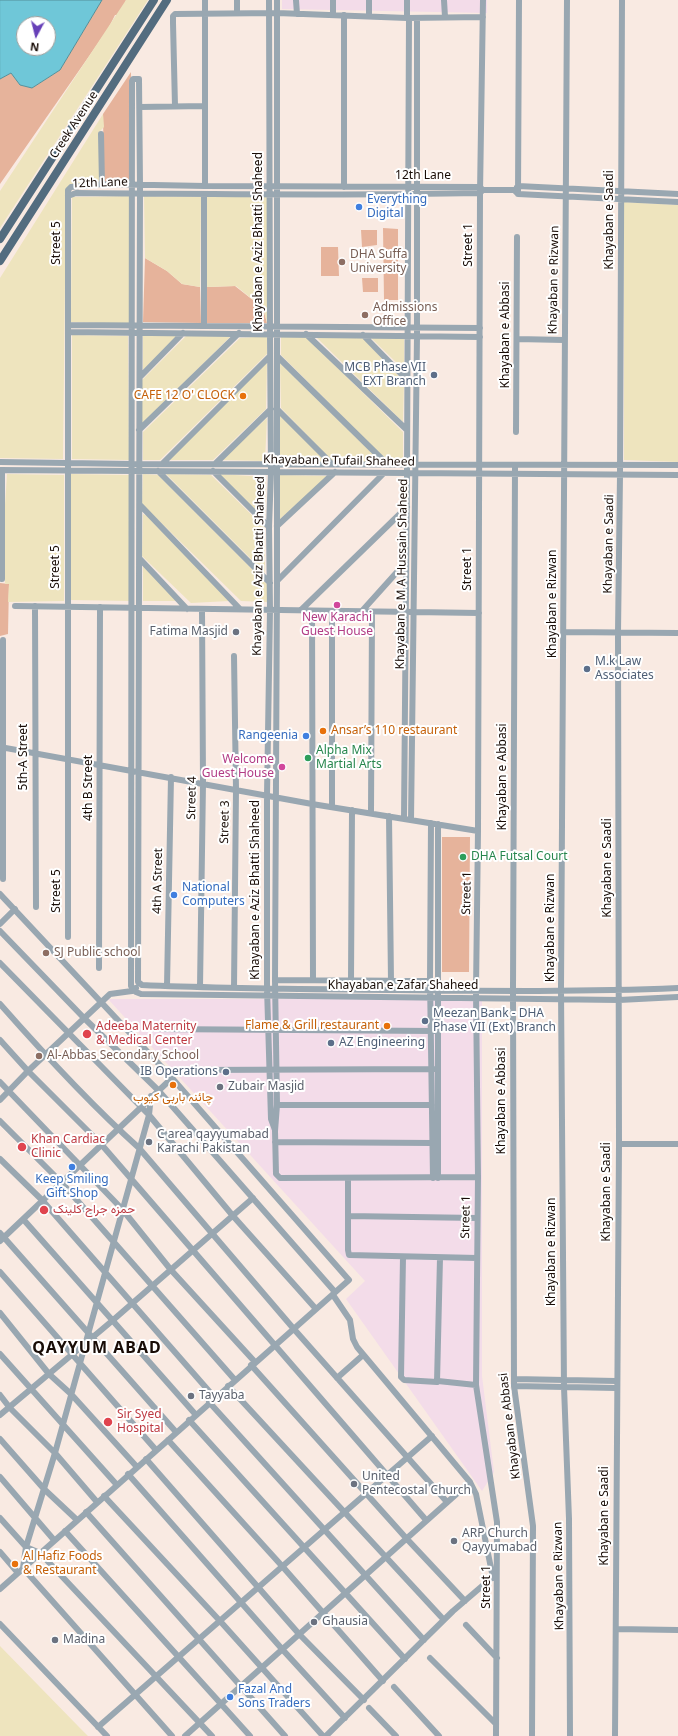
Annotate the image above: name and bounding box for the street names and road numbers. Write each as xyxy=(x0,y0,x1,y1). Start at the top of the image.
street label: Creek Avenue xyxy=(47,89,101,161)
street label: Khayaban e Aziz Bhatti Shaheed xyxy=(252,152,266,332)
street label: 12th Lane xyxy=(395,169,451,183)
street label: Khayaban e Saadi xyxy=(603,170,617,270)
street label: 12th Lane xyxy=(72,175,128,191)
street label: Street 5 xyxy=(50,221,64,265)
street label: Street 1 xyxy=(462,223,476,267)
street label: Khayaban e Rizwan xyxy=(546,226,562,334)
street label: Khayaban e Abbasi xyxy=(499,282,513,388)
street label: Khayaban e Tufail Shaheed xyxy=(263,452,415,470)
street label: Khayaban e Aziz Bhatti Shaheed xyxy=(250,476,268,656)
street label: Khayaban e M A Hussain Shaheed xyxy=(393,478,411,670)
street label: Khayaban e Saadi xyxy=(601,494,617,594)
street label: Street 5 xyxy=(49,545,63,589)
street label: Street 1 xyxy=(461,547,475,591)
street label: Khayaban e Rizwan xyxy=(546,550,560,658)
street label: 5th-A Street xyxy=(17,724,31,790)
street label: Khayaban e Abbasi xyxy=(496,724,510,830)
street label: 4th B Street xyxy=(82,755,96,821)
street label: Street 4 xyxy=(184,776,200,820)
street label: Street 3 xyxy=(217,800,233,844)
street label: Khayaban e Aziz Bhatti Shaheed xyxy=(249,800,263,980)
street label: Khayaban e Saadi xyxy=(601,818,615,918)
street label: 4th A Street xyxy=(150,848,166,914)
street label: Street 5 xyxy=(50,869,64,913)
street label: Street 1 xyxy=(459,871,475,915)
street label: Khayaban e Rizwan xyxy=(544,874,558,982)
street label: Khayaban e Zafar Shaheed xyxy=(328,979,478,993)
street label: Khayaban e Abbasi xyxy=(495,1048,509,1154)
street label: Khayaban e Saadi xyxy=(600,1142,614,1242)
street label: Street 1 xyxy=(458,1195,474,1239)
street label: Khayaban e Rizwan xyxy=(545,1198,559,1306)
street label: Khayaban e Abbasi xyxy=(496,1372,524,1480)
street label: Khayaban e Saadi xyxy=(598,1466,612,1566)
street label: Khayaban e Rizwan xyxy=(551,1522,567,1630)
street label: Street 1 xyxy=(480,1565,494,1609)

